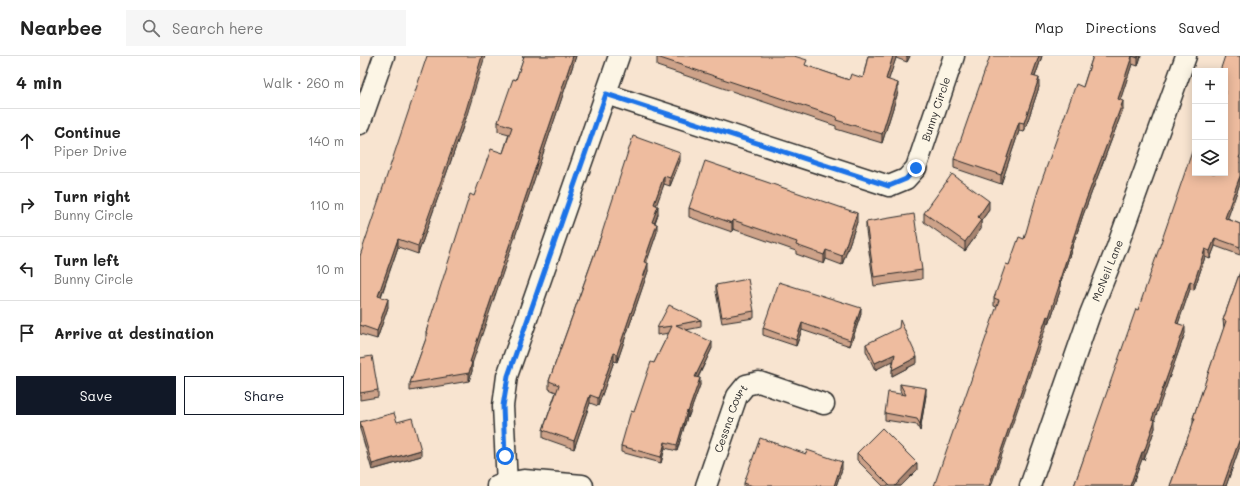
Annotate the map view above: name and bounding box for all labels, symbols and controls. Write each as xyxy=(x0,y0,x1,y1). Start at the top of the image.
search box xyxy=(126,10,406,46)
text: Nearbee xyxy=(20,15,102,40)
icon: search xyxy=(140,17,162,39)
text: Search here xyxy=(172,18,263,38)
text: Map xyxy=(1035,18,1063,37)
text: Directions xyxy=(1085,18,1156,37)
text: Saved xyxy=(1178,18,1220,37)
map controls xyxy=(1192,68,1228,176)
button: + xyxy=(1192,68,1228,104)
text: 4 min xyxy=(16,71,62,93)
text: Walk · 260 m xyxy=(263,74,344,91)
street label: Bunny Circle xyxy=(918,75,953,143)
button: − xyxy=(1192,104,1228,140)
text: Continue xyxy=(54,122,121,142)
icon: ahead xyxy=(16,130,38,152)
text: 140 m xyxy=(308,132,344,149)
button: layers xyxy=(1192,140,1228,176)
text: Piper Drive xyxy=(54,142,127,159)
route end xyxy=(907,159,925,177)
text: Turn right xyxy=(54,186,131,206)
icon: right xyxy=(16,194,38,216)
text: 110 m xyxy=(310,196,344,213)
text: Bunny Circle xyxy=(54,206,133,223)
street label: McNeil Lane xyxy=(1088,237,1126,304)
text: Turn left xyxy=(54,250,119,270)
icon: left xyxy=(16,258,38,280)
text: 10 m xyxy=(316,260,344,277)
text: Bunny Circle xyxy=(54,270,133,287)
icon: arrive xyxy=(16,322,38,344)
text: Arrive at destination xyxy=(54,323,214,343)
button: Save xyxy=(16,376,176,415)
button: Share xyxy=(184,376,344,415)
street label: Cessna Court xyxy=(710,381,751,455)
route start xyxy=(496,447,514,465)

